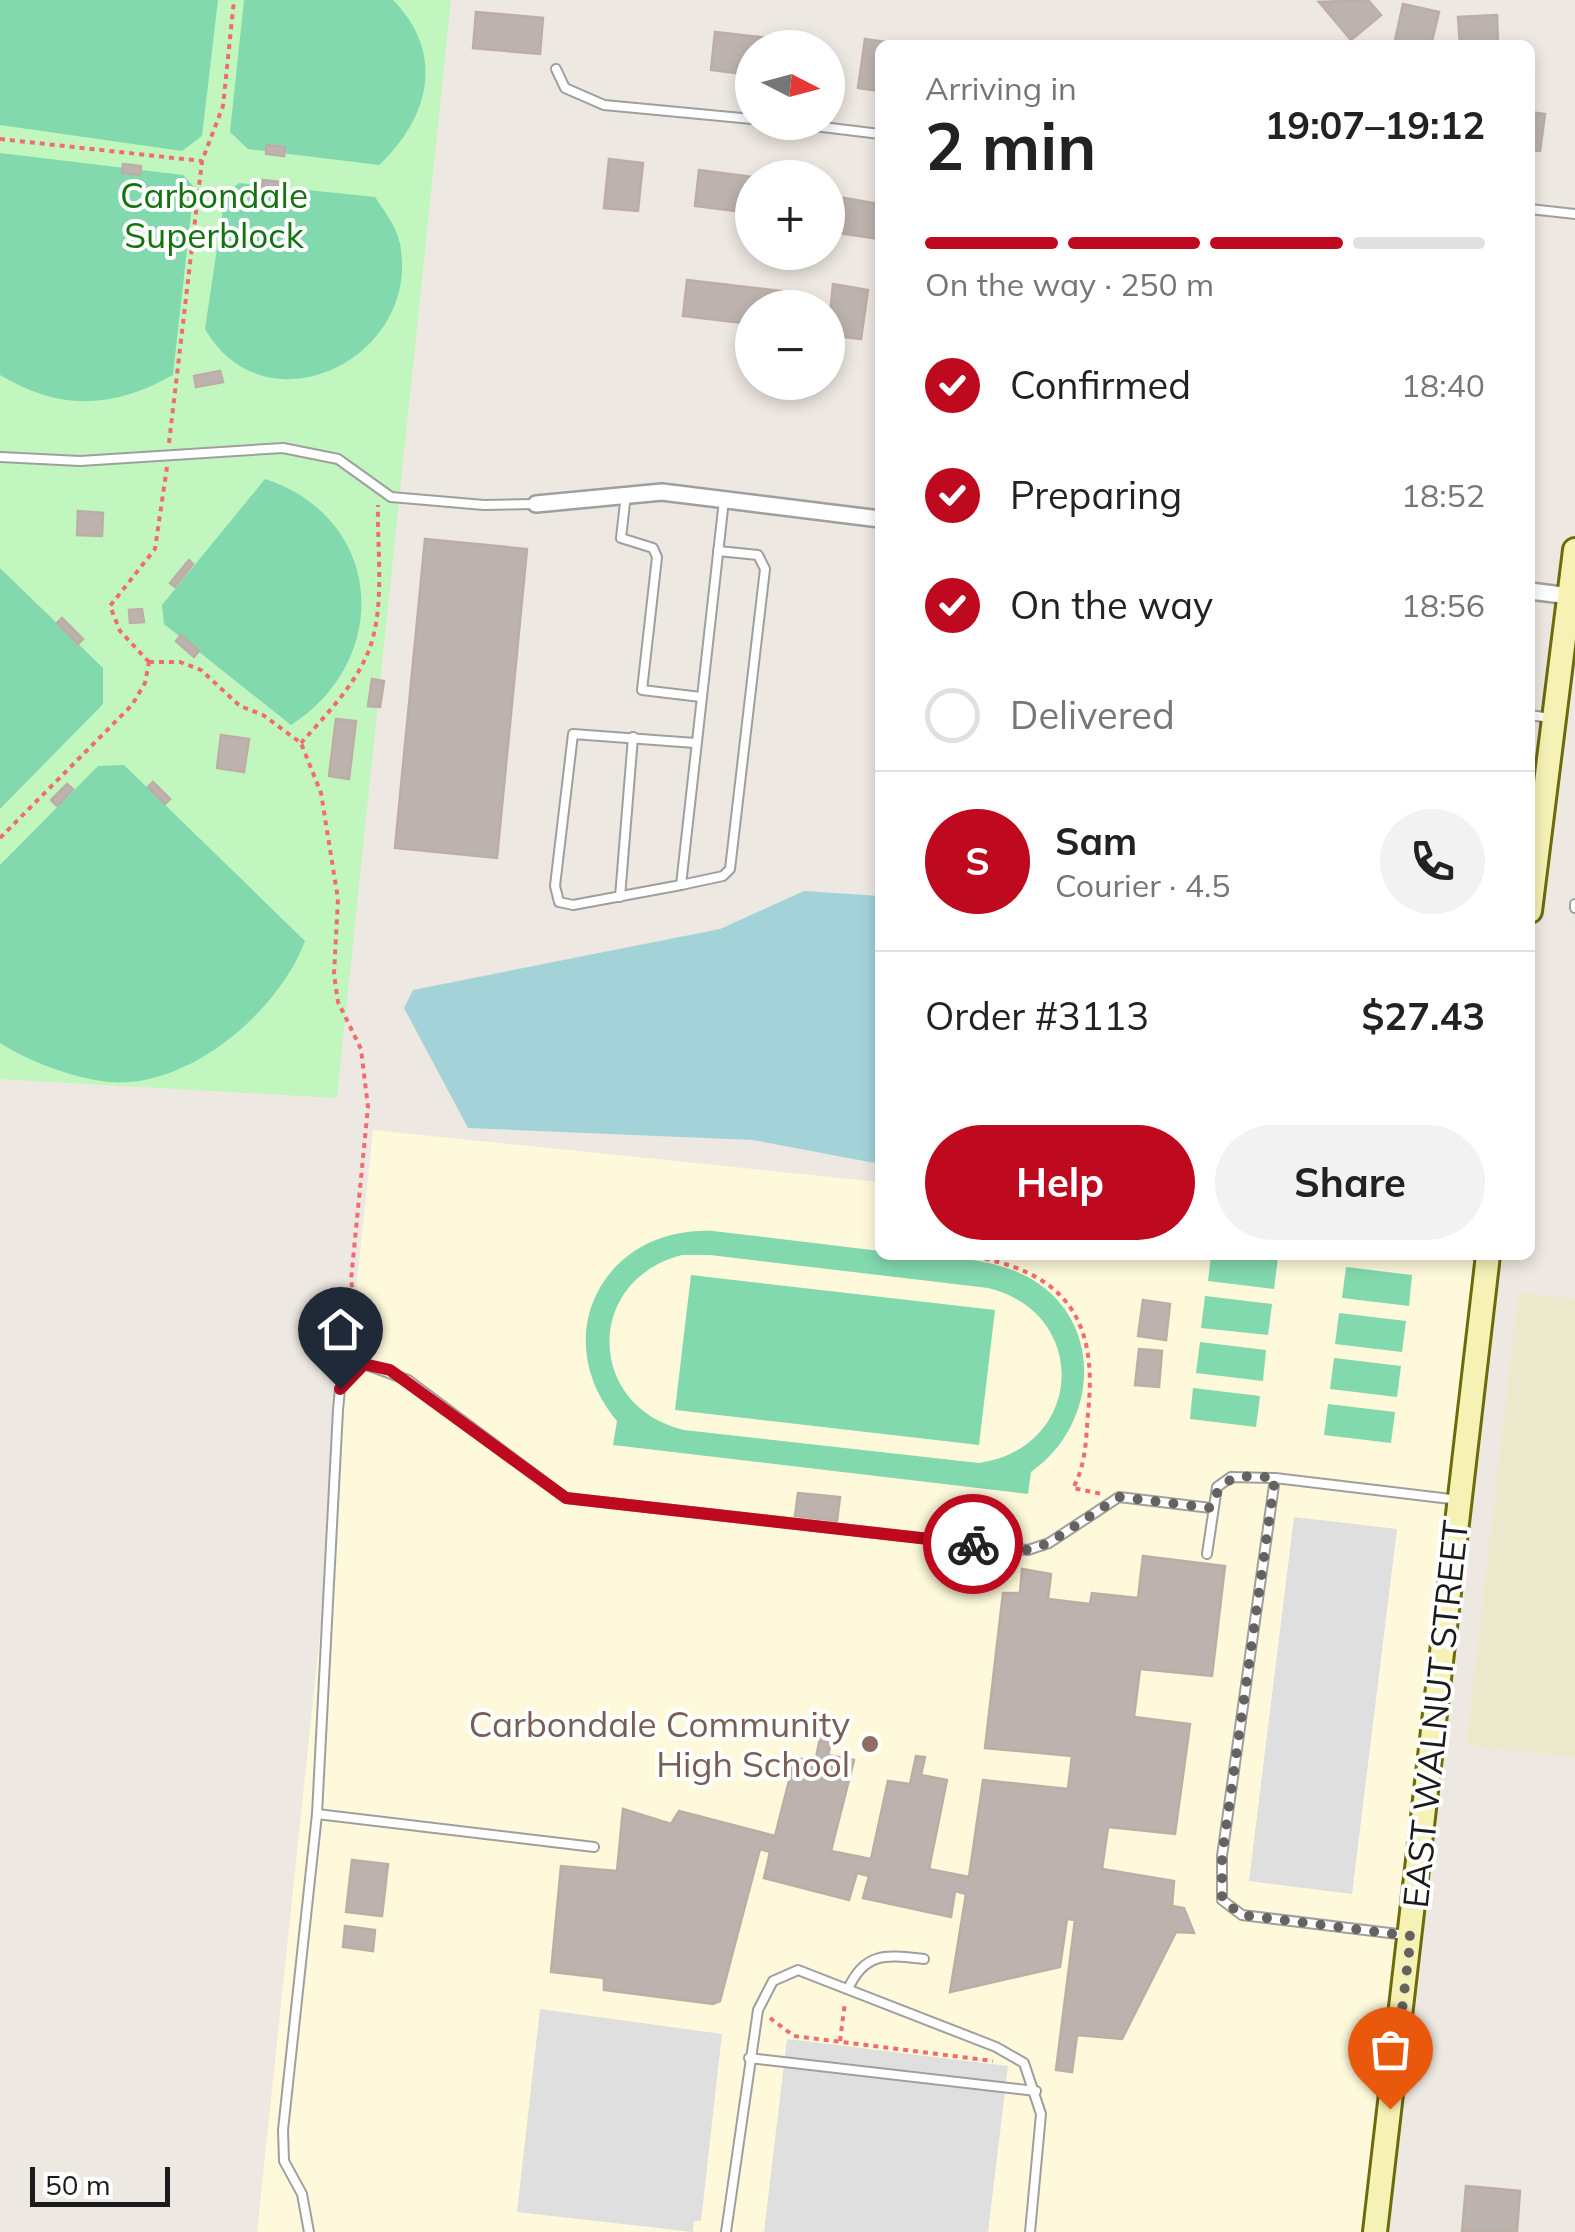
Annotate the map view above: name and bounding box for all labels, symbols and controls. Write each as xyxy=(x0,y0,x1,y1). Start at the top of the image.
north arrow xyxy=(735,30,845,140)
map controls xyxy=(735,30,845,400)
text: Arriving in xyxy=(925,68,1077,108)
text: 19:07–19:12 xyxy=(1265,101,1485,149)
text: 2 min xyxy=(925,105,1096,186)
button: + xyxy=(735,160,845,270)
park label: Carbondale Superblock xyxy=(120,173,308,257)
text: On the way · 250 m xyxy=(925,264,1214,304)
button: − xyxy=(735,290,845,400)
icon: check xyxy=(925,358,980,413)
text: Confirmed xyxy=(1010,361,1191,409)
text: 18:40 xyxy=(1401,365,1485,405)
icon: check xyxy=(925,468,980,523)
text: Preparing xyxy=(1010,471,1182,519)
text: 18:52 xyxy=(1401,475,1485,515)
icon: check xyxy=(925,578,980,633)
text: On the way xyxy=(1010,581,1213,629)
text: 18:56 xyxy=(1401,585,1485,625)
text: Delivered xyxy=(1010,691,1175,739)
button: phone xyxy=(1380,809,1485,914)
text: Sam xyxy=(1055,817,1137,865)
text: S xyxy=(965,837,990,885)
text: Courier · 4.5 xyxy=(1055,865,1231,905)
text: Order #3113 xyxy=(925,992,1149,1040)
text: $27.43 xyxy=(1362,992,1485,1040)
button: Help xyxy=(925,1125,1195,1240)
button: Share xyxy=(1215,1125,1485,1240)
pin xyxy=(298,1287,383,1390)
icon: home xyxy=(313,1302,368,1357)
courier xyxy=(923,1494,1023,1594)
icon: bike xyxy=(946,1517,1001,1572)
street label: EAST WALNUT STREET xyxy=(1393,1518,1477,1910)
place label: Carbondale Community High School xyxy=(469,1702,850,1786)
marker: Carbondale Community High School xyxy=(859,1733,881,1755)
pin xyxy=(1348,2007,1433,2110)
icon: bag xyxy=(1363,2022,1418,2077)
scale bar xyxy=(30,2162,170,2206)
text: 50 m xyxy=(45,2167,111,2202)

